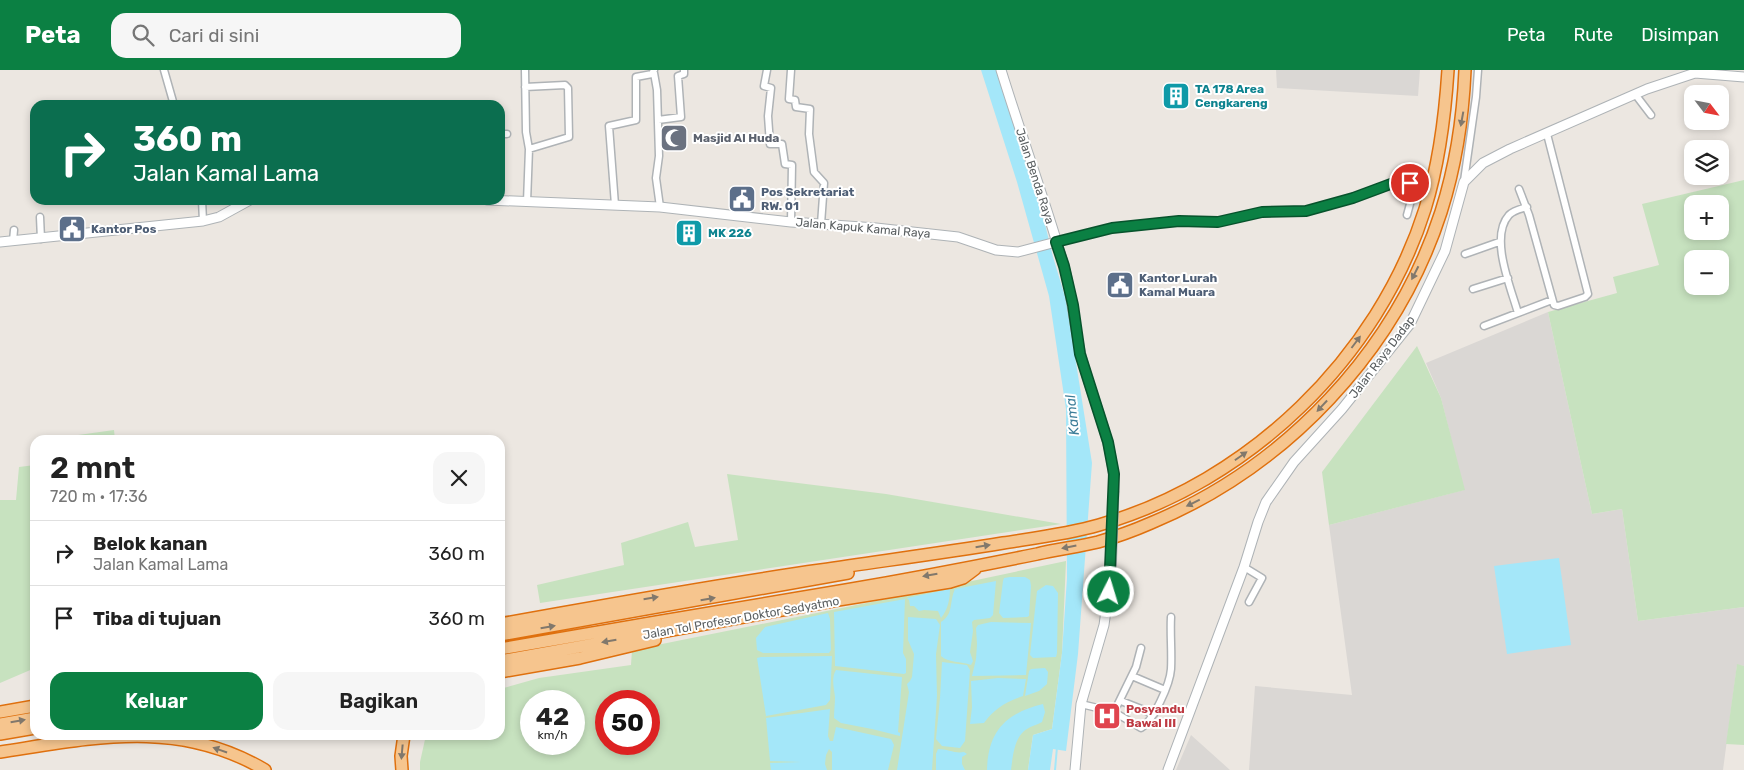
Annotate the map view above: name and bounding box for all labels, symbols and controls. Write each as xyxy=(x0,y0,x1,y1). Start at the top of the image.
search box xyxy=(111,13,461,58)
text: Peta xyxy=(25,21,81,49)
icon: search xyxy=(129,21,157,49)
text: Cari di sini xyxy=(169,24,259,47)
text: Peta xyxy=(1507,24,1545,46)
text: Rute xyxy=(1573,24,1613,46)
text: Disimpan xyxy=(1641,24,1719,46)
building icon: TA 178 Area Cengkareng xyxy=(1161,81,1191,111)
place label: TA 178 Area Cengkareng xyxy=(1195,82,1268,110)
north arrow xyxy=(1684,85,1729,130)
map controls xyxy=(1684,85,1729,295)
one-way arrow xyxy=(1457,111,1465,127)
text: 360 m xyxy=(133,118,242,160)
icon: right xyxy=(50,120,115,185)
mosque icon: Masjid Al Huda xyxy=(659,123,689,153)
street label: Jalan Benda Raya xyxy=(1013,126,1057,226)
place label: Masjid Al Huda xyxy=(693,131,779,145)
button: layers xyxy=(1684,140,1729,185)
text: Jalan Kamal Lama xyxy=(133,160,319,187)
pin xyxy=(1389,162,1431,204)
icon: arrive xyxy=(1396,169,1424,197)
public building icon: Pos Sekretariat RW. 01 xyxy=(727,184,757,214)
place label: Pos Sekretariat RW. 01 xyxy=(761,185,855,213)
button: + xyxy=(1684,195,1729,240)
public building icon: Kantor Pos xyxy=(57,214,87,244)
street label: Jalan Kapuk Kamal Raya xyxy=(795,215,931,241)
building icon: MK 226 xyxy=(674,218,704,248)
place label: Kantor Pos xyxy=(91,222,157,236)
place label: MK 226 xyxy=(708,226,752,240)
button: − xyxy=(1684,250,1729,295)
one-way arrow xyxy=(1411,266,1419,281)
public building icon: Kantor Lurah Kamal Muara xyxy=(1105,270,1135,300)
place label: Kantor Lurah Kamal Muara xyxy=(1139,271,1217,299)
street label: Jalan Raya Dadap xyxy=(1346,313,1418,401)
one-way arrow xyxy=(1351,336,1362,349)
water label: Kamal xyxy=(1062,393,1083,436)
one-way arrow xyxy=(1316,399,1328,411)
text: 2 mnt xyxy=(50,450,135,486)
one-way arrow xyxy=(1234,451,1248,461)
button: close xyxy=(433,452,485,504)
text: 720 m · 17:36 xyxy=(50,487,147,506)
one-way arrow xyxy=(1186,499,1200,507)
text: Belok kanan xyxy=(93,532,208,555)
icon: right xyxy=(50,539,78,567)
text: 360 m xyxy=(429,542,485,565)
one-way arrow xyxy=(975,542,991,550)
one-way arrow xyxy=(1060,544,1076,552)
text: Jalan Kamal Lama xyxy=(93,555,228,574)
position arrow xyxy=(1082,565,1134,617)
one-way arrow xyxy=(922,572,938,580)
one-way arrow xyxy=(644,593,660,601)
street label: Jalan Tol Profesor Doktor Sedyatmo xyxy=(642,594,840,642)
one-way arrow xyxy=(700,594,716,602)
icon: arrive xyxy=(50,604,78,632)
text: Tiba di tujuan xyxy=(93,607,221,630)
text: 360 m xyxy=(429,607,485,630)
one-way arrow xyxy=(540,622,556,630)
one-way arrow xyxy=(601,638,617,646)
button: Keluar xyxy=(50,672,263,730)
button: Bagikan xyxy=(273,672,485,730)
speed limit sign: 50 xyxy=(595,690,660,755)
hospital icon: Posyandu Bawal III xyxy=(1092,701,1122,731)
text: 42 xyxy=(536,702,569,731)
place label: Posyandu Bawal III xyxy=(1126,702,1185,730)
one-way arrow xyxy=(10,716,26,724)
text: km/h xyxy=(538,728,567,742)
one-way arrow xyxy=(213,745,228,753)
one-way arrow xyxy=(398,745,406,761)

